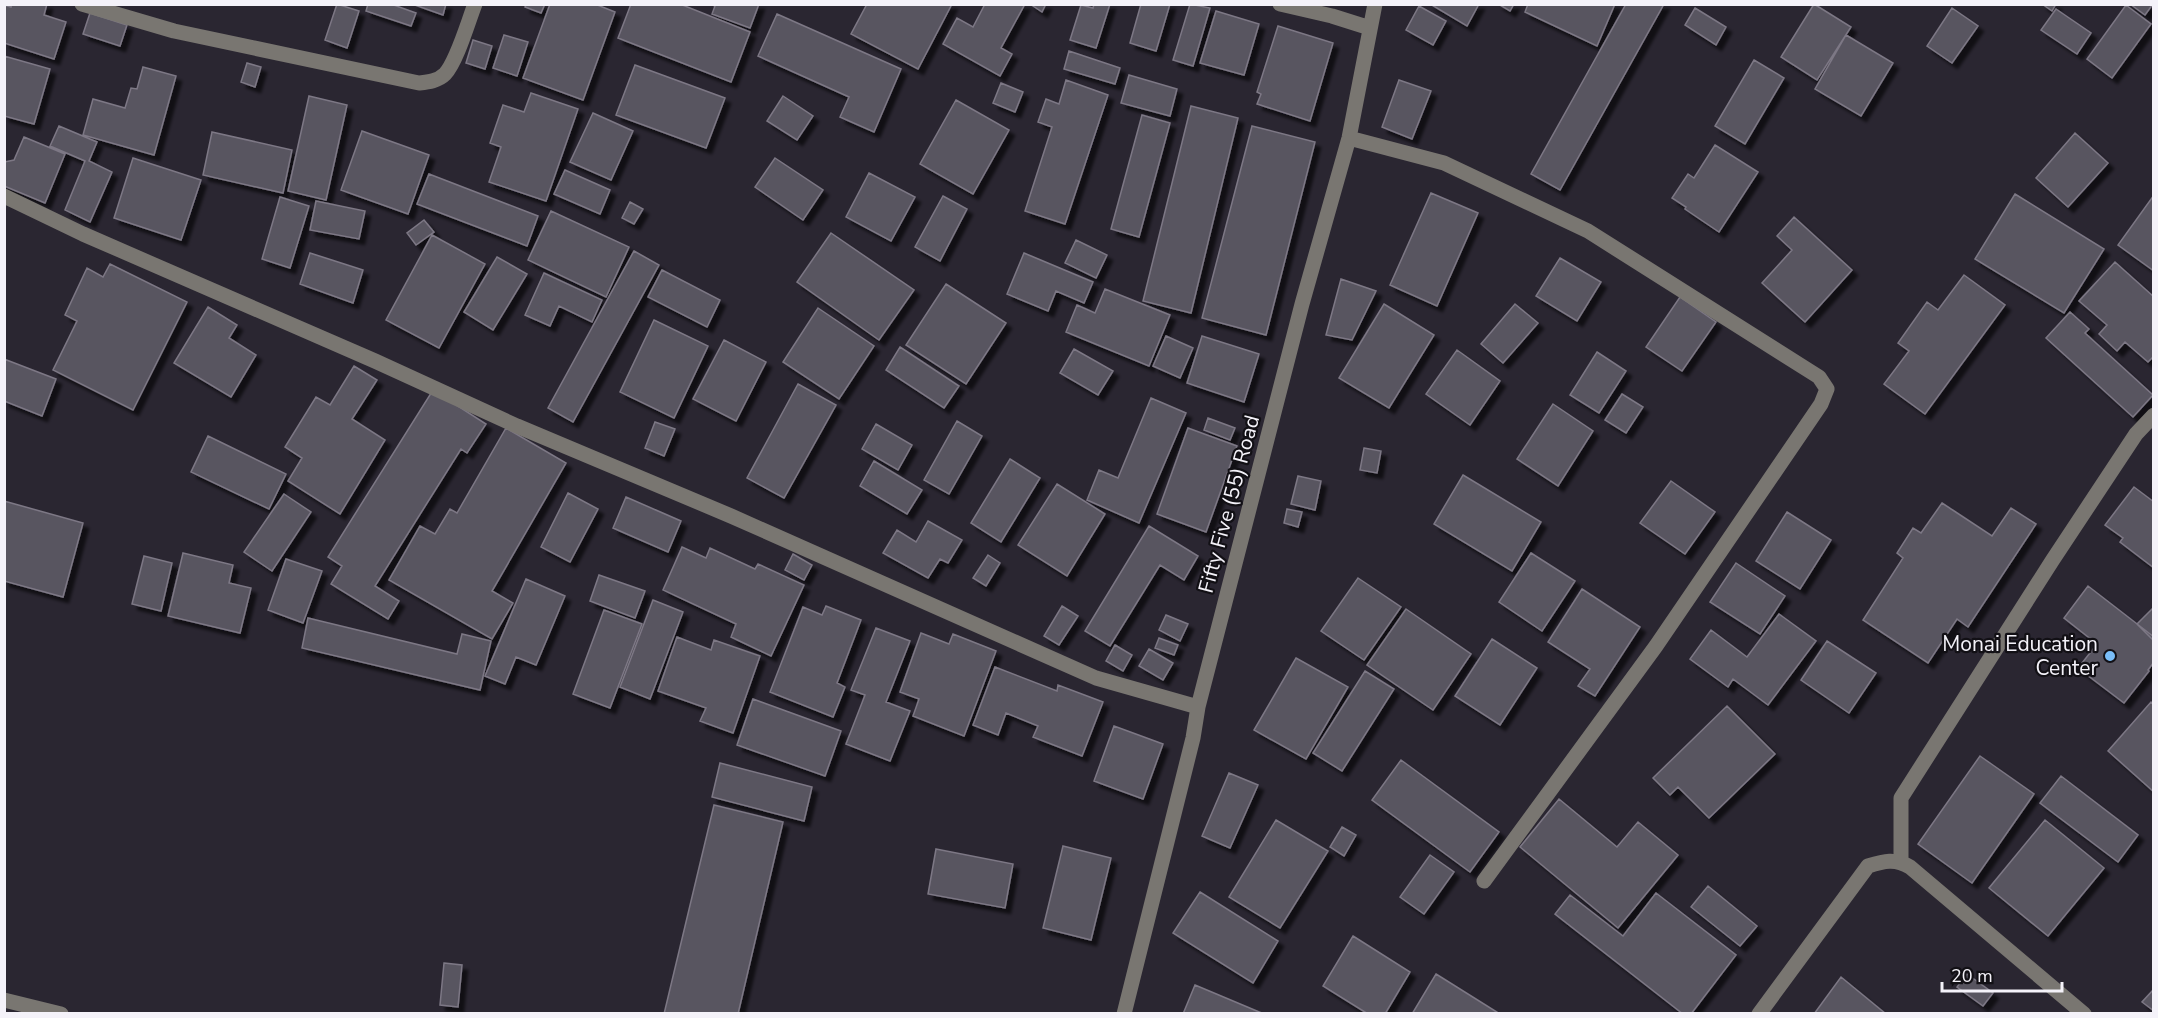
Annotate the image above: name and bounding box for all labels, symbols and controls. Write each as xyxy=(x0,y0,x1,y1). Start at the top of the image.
street label: Fifty Five (55) Road xyxy=(1192,412,1266,596)
place label: Monai Education Center xyxy=(1942,630,2098,682)
marker: Monai Education Center xyxy=(2103,649,2117,663)
scale bar xyxy=(1942,955,2062,993)
text: 20 m xyxy=(1951,964,1993,988)

